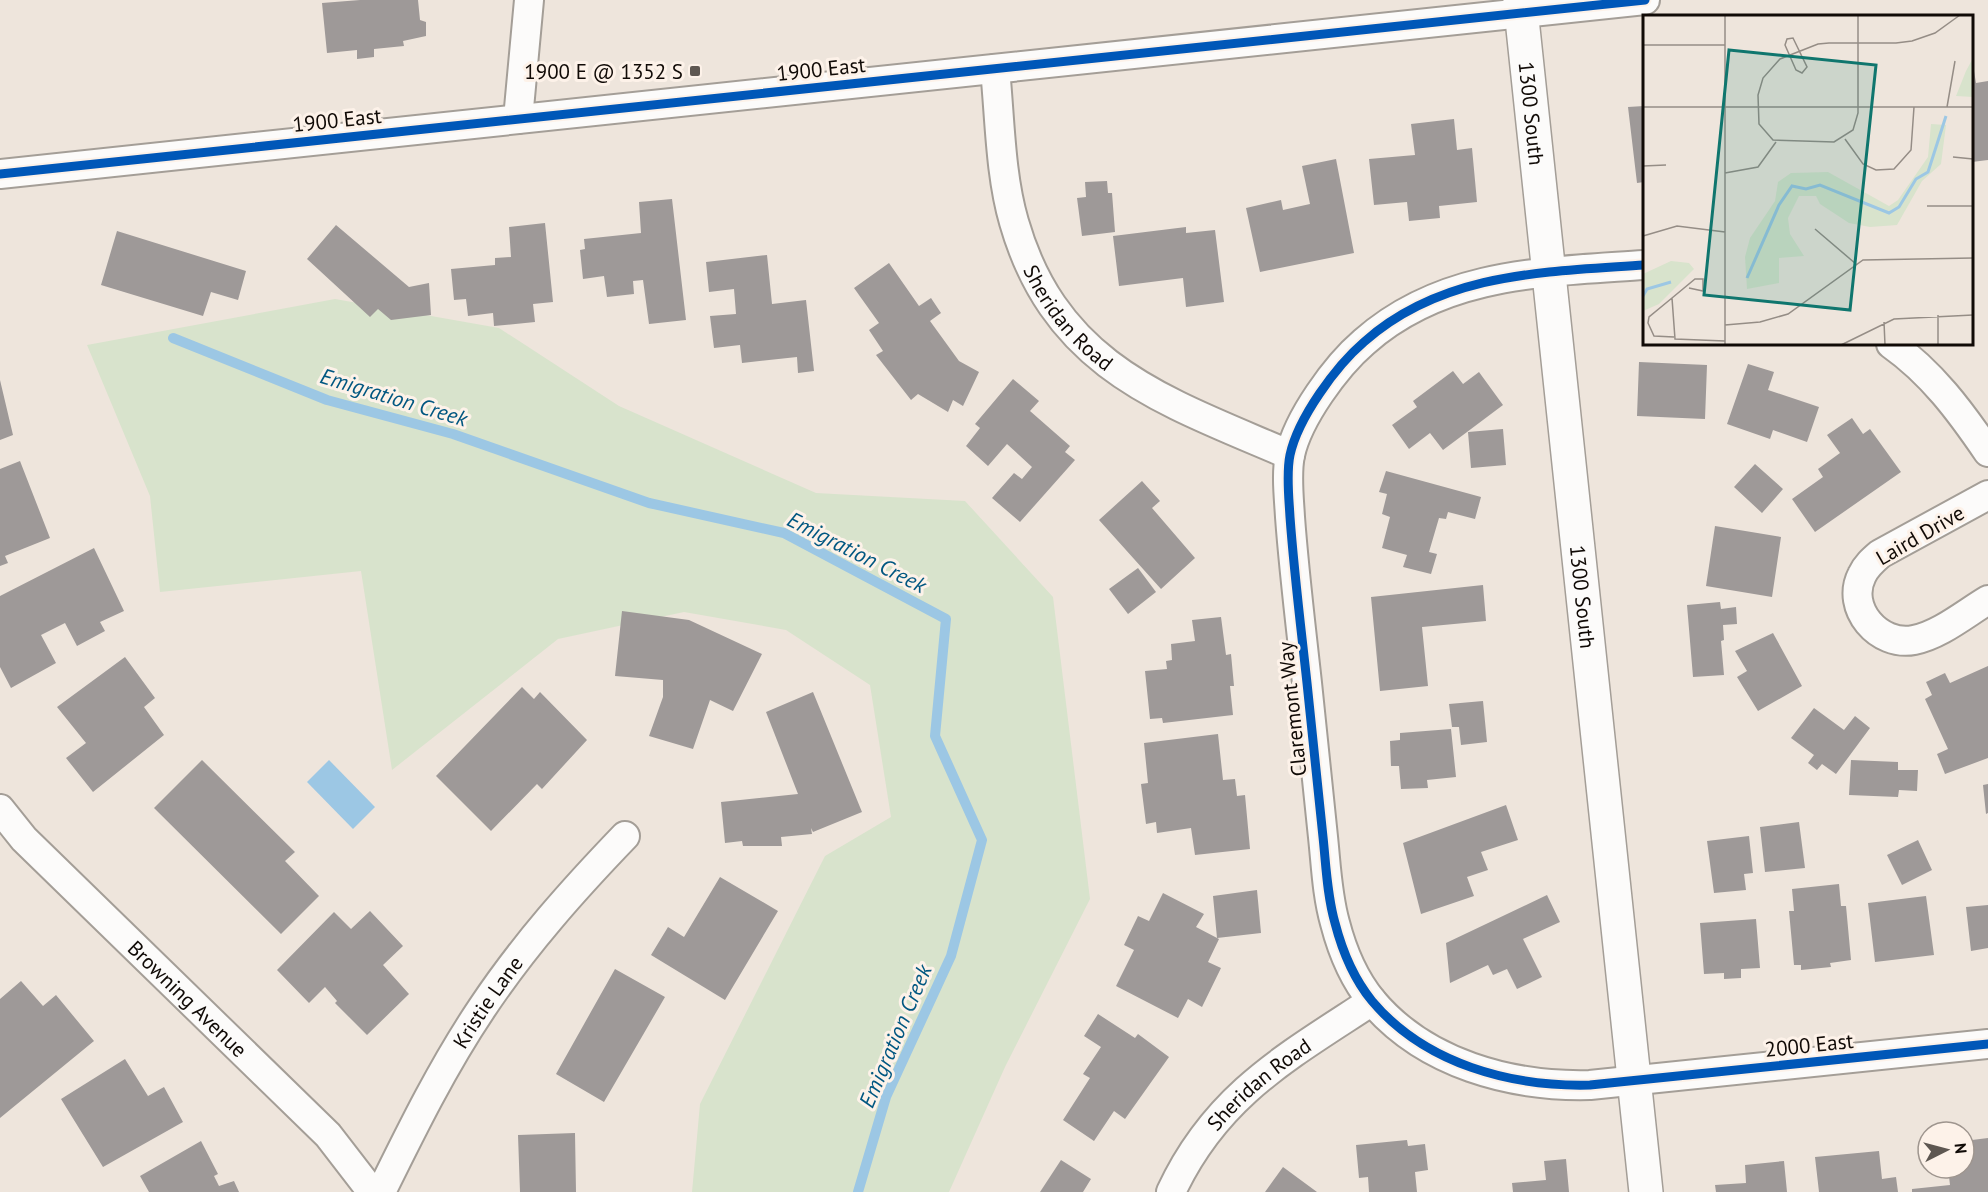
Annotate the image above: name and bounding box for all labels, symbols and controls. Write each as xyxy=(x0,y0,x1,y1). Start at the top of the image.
inset map xyxy=(1643,15,1973,345)
street label: 1900 East xyxy=(775,51,867,87)
place label: 1900 E @ 1352 S xyxy=(524,58,683,85)
street label: 1300 South xyxy=(1513,60,1551,166)
marker: 1900 E @ 1352 S xyxy=(688,64,702,78)
street label: 1900 East xyxy=(291,102,383,138)
street label: Sheridan Road xyxy=(1018,260,1119,376)
water label: Emigration Creek xyxy=(317,361,472,433)
street label: Laird Drive xyxy=(1871,499,1969,571)
water label: Emigration Creek xyxy=(783,505,932,600)
street label: 1300 South xyxy=(1564,544,1602,650)
street label: Claremont Way xyxy=(1271,640,1312,778)
street label: Browning Avenue xyxy=(122,934,253,1063)
street label: Kristie Lane xyxy=(446,950,528,1053)
water label: Emigration Creek xyxy=(852,959,938,1112)
street label: 2000 East xyxy=(1763,1027,1855,1063)
street label: Sheridan Road xyxy=(1201,1032,1316,1136)
north arrow xyxy=(1916,1120,1976,1180)
text: N xyxy=(1950,1142,1971,1155)

